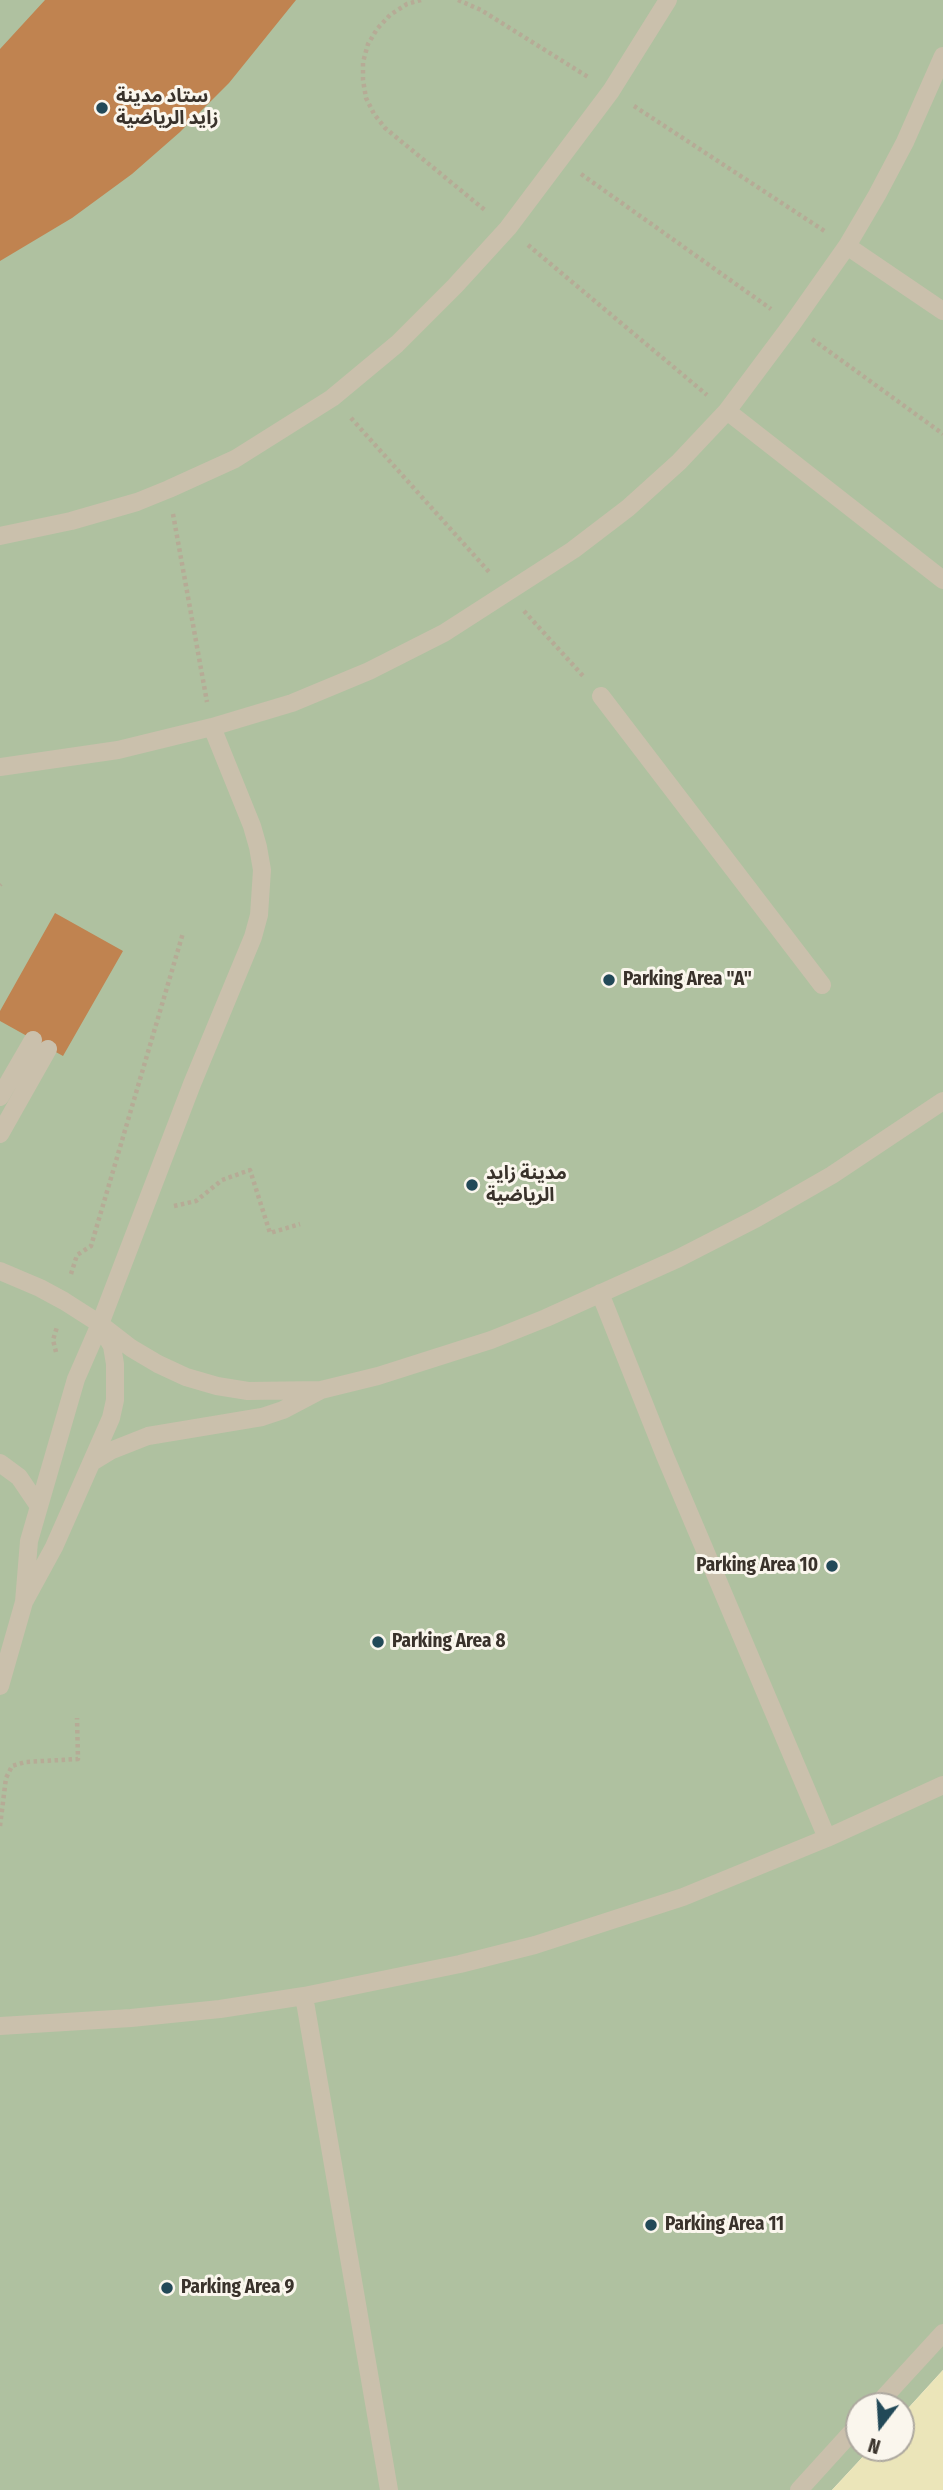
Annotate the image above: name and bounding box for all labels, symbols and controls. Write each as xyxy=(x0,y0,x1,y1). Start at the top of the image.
place label: ستاد مدينة زايد الرياضية xyxy=(116,86,219,130)
marker: ستاد مدينة زايد الرياضية xyxy=(94,100,110,116)
place label: Parking Area "A" xyxy=(623,969,752,991)
marker: Parking Area "A" xyxy=(601,972,617,988)
place label: مدينة زايد الرياضية xyxy=(486,1163,567,1207)
marker: مدينة زايد الرياضية xyxy=(464,1177,480,1193)
place label: Parking Area 10 xyxy=(696,1555,818,1577)
marker: Parking Area 10 xyxy=(824,1558,840,1574)
place label: Parking Area 8 xyxy=(392,1631,505,1653)
marker: Parking Area 8 xyxy=(370,1634,386,1650)
place label: Parking Area 11 xyxy=(665,2214,784,2236)
marker: Parking Area 11 xyxy=(643,2217,659,2233)
place label: Parking Area 9 xyxy=(181,2277,294,2299)
marker: Parking Area 9 xyxy=(159,2280,175,2296)
north arrow xyxy=(845,2392,915,2462)
text: N xyxy=(865,2433,883,2458)

